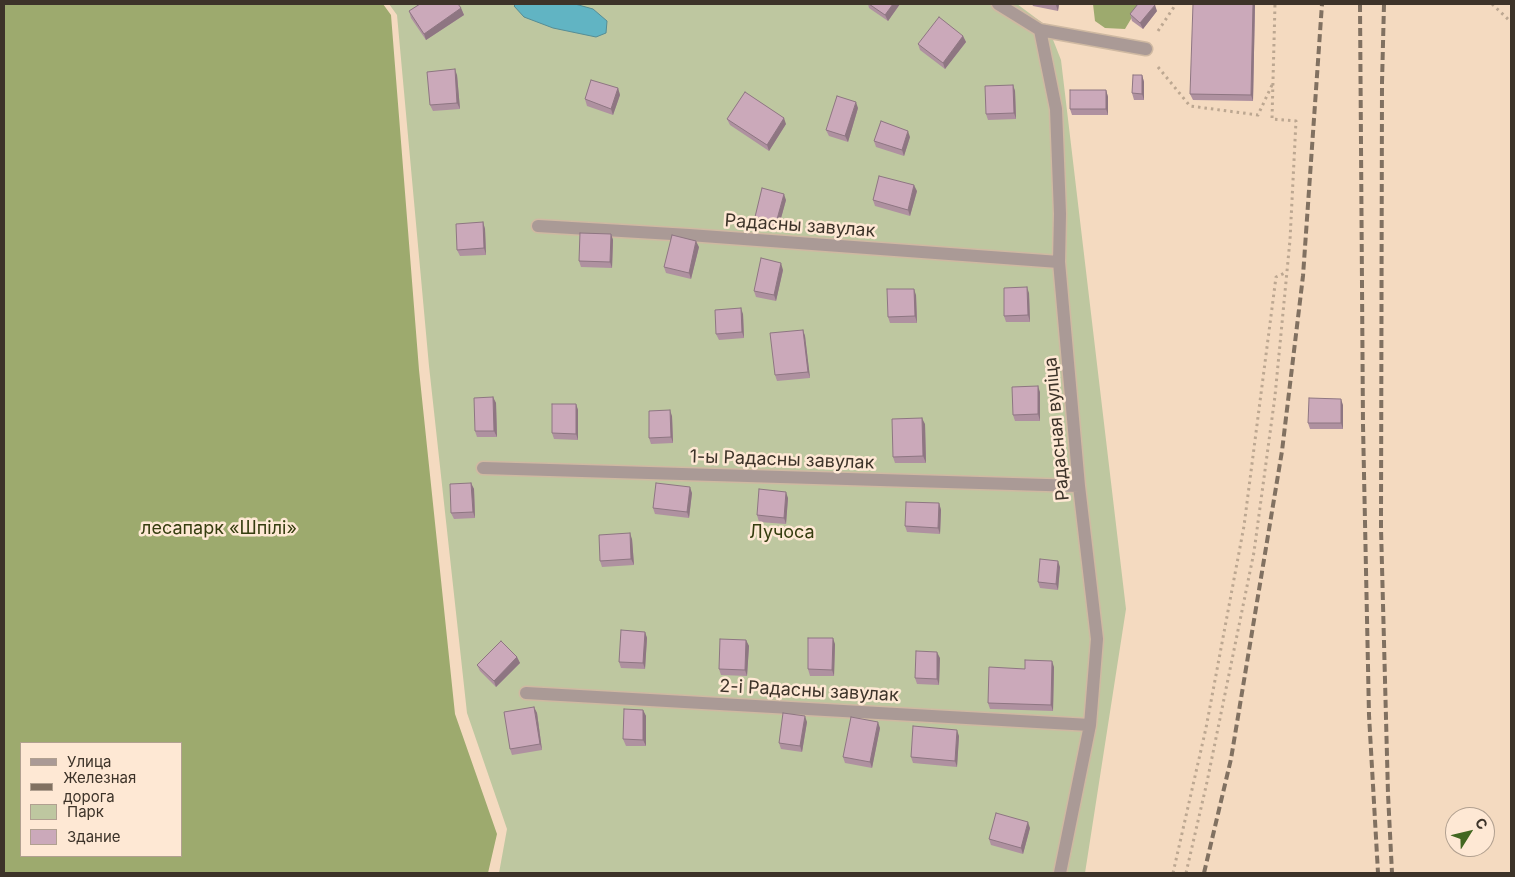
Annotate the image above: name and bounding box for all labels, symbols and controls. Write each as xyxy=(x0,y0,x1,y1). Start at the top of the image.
street label: Радасны завулак xyxy=(724,210,876,242)
street label: Радасная вуліца xyxy=(1040,356,1074,502)
street label: 1-ы Радасны завулак xyxy=(689,446,875,474)
park label: лесапарк «Шпілі» xyxy=(141,518,297,540)
park label: Лучоса xyxy=(749,522,815,544)
street label: 2-і Радасны завулак xyxy=(719,676,899,706)
legend xyxy=(20,742,182,857)
text: Улица xyxy=(67,752,111,771)
text: Железная дорога xyxy=(63,768,136,806)
text: Парк xyxy=(67,802,104,821)
north arrow xyxy=(1445,807,1495,857)
text: С xyxy=(1472,814,1492,833)
text: Здание xyxy=(67,827,121,846)

